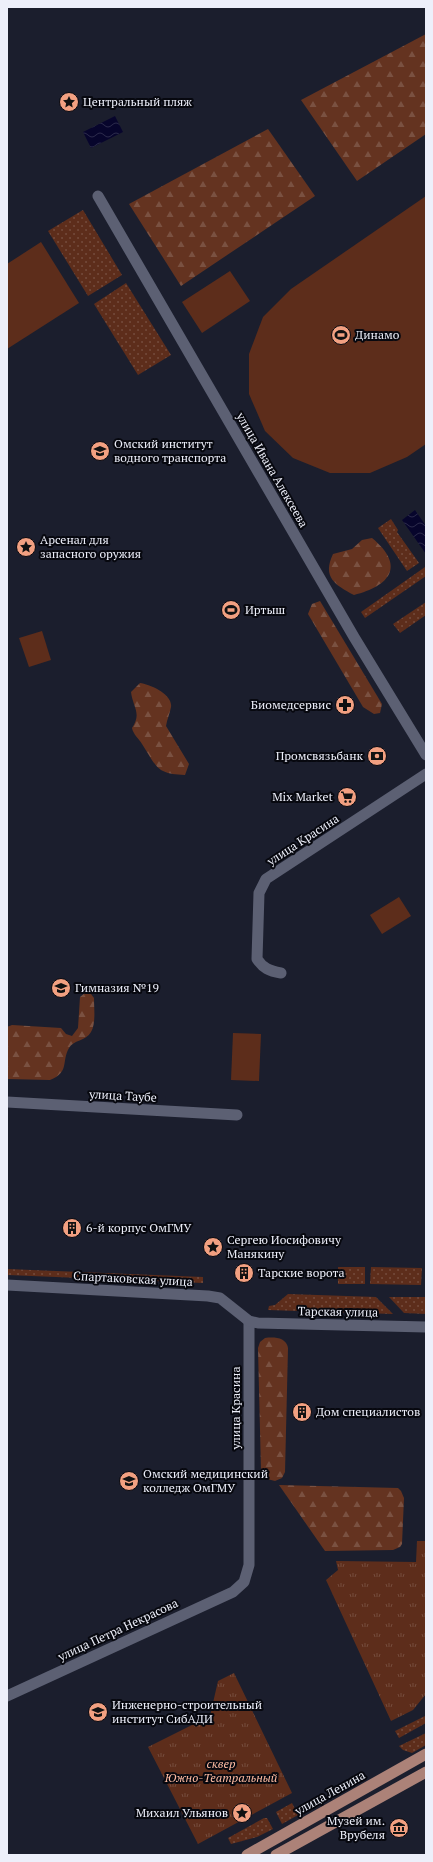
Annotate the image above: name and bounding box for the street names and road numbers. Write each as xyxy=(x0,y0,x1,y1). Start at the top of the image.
street label: улица Ивана Алексеева xyxy=(233,409,312,530)
street label: улица Красина xyxy=(263,811,342,869)
street label: улица Таубе xyxy=(88,1086,157,1105)
street label: Спартаковская улица xyxy=(73,1268,193,1289)
street label: Тарская улица xyxy=(298,1303,378,1320)
street label: улица Красина xyxy=(228,1367,243,1450)
street label: улица Петра Некрасова xyxy=(54,1595,180,1664)
street label: улица Ленина xyxy=(291,1767,367,1819)

